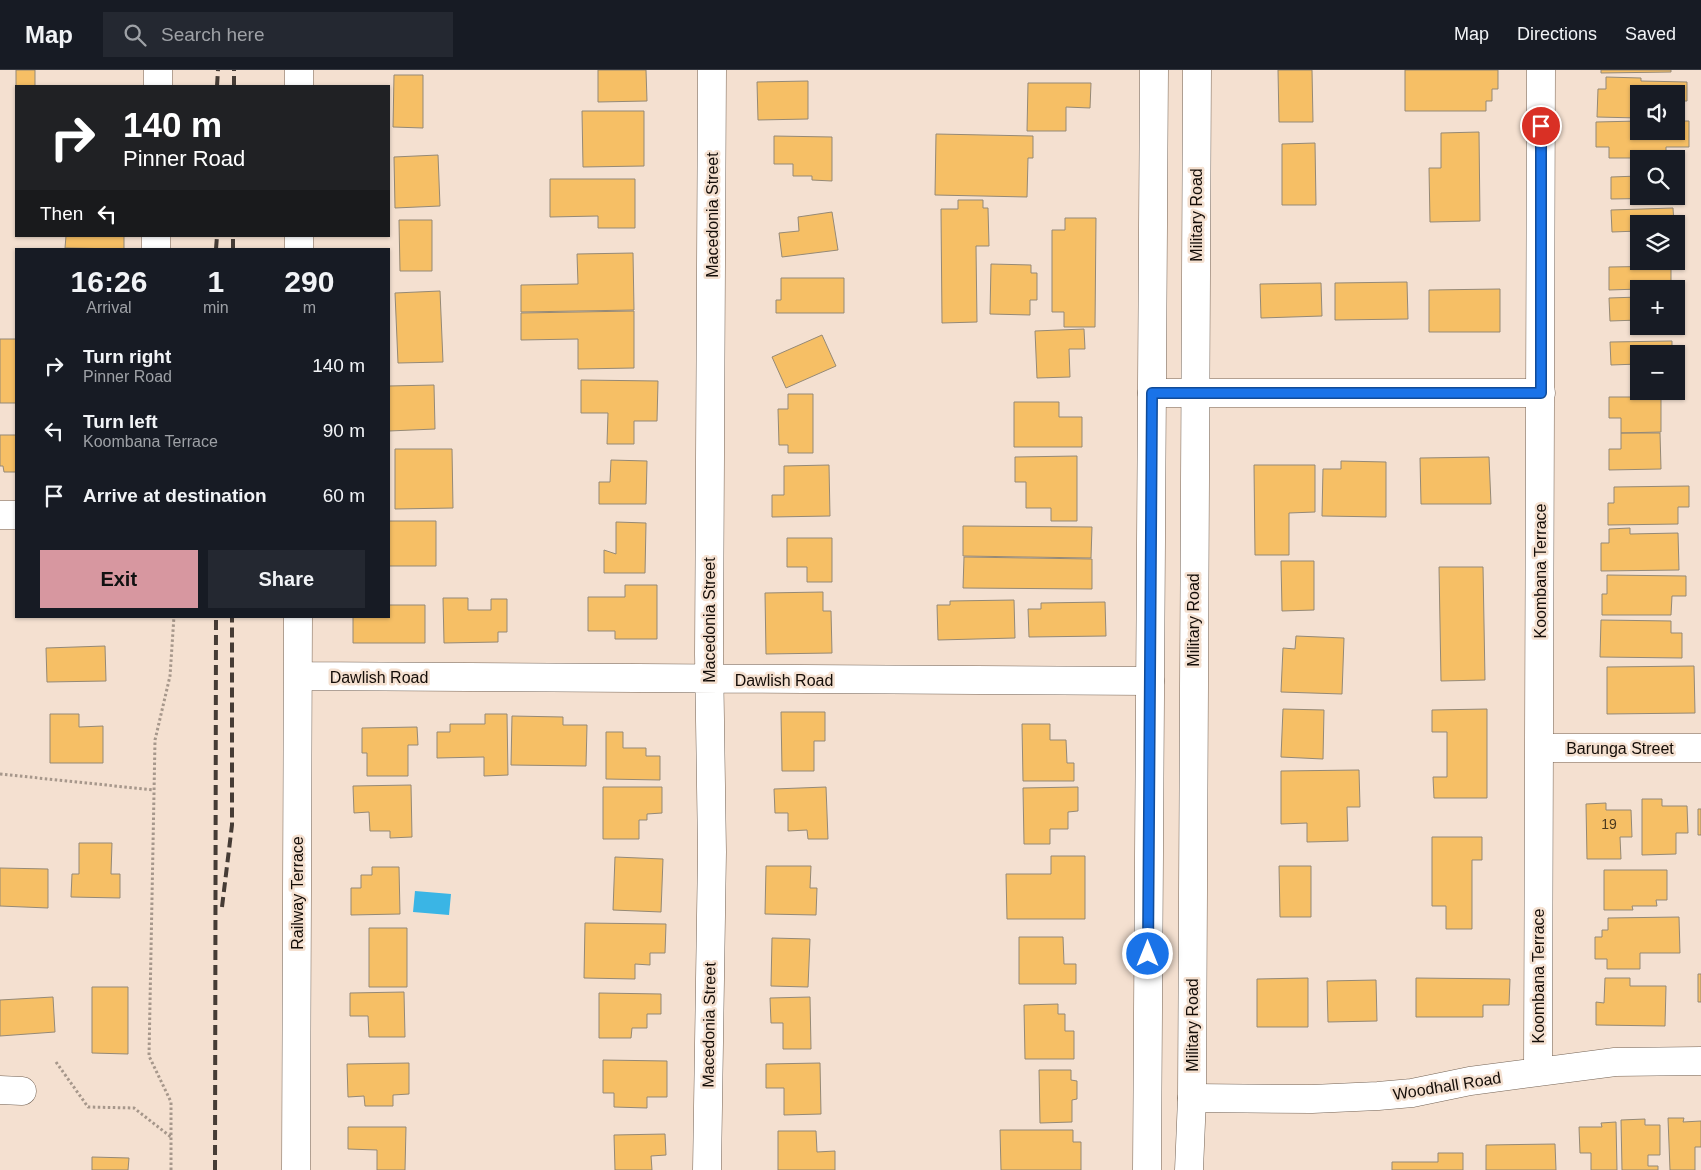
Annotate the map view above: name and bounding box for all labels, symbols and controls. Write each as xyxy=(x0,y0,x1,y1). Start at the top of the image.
search box xyxy=(103,12,453,57)
text: Map xyxy=(25,21,73,48)
icon: search xyxy=(121,21,149,49)
text: Search here xyxy=(161,24,265,45)
text: Map xyxy=(1454,24,1489,44)
text: Directions xyxy=(1517,24,1597,44)
text: Saved xyxy=(1625,24,1676,44)
map controls xyxy=(1630,85,1685,400)
button: sound xyxy=(1630,85,1685,140)
icon: right xyxy=(40,105,105,170)
text: 140 m xyxy=(123,105,222,144)
pin xyxy=(1520,105,1562,147)
icon: arrive xyxy=(1527,112,1555,140)
text: Pinner Road xyxy=(123,146,245,171)
button: search xyxy=(1630,150,1685,205)
street label: Macedonia Street xyxy=(704,152,721,278)
street label: Military Road xyxy=(1188,168,1205,262)
icon: left xyxy=(93,200,121,228)
text: Then xyxy=(40,203,83,224)
button: layers xyxy=(1630,215,1685,270)
text: 16:26 xyxy=(71,265,147,298)
text: 1 xyxy=(207,265,224,298)
text: 290 xyxy=(284,265,334,298)
button: + xyxy=(1630,280,1685,335)
text: Arrival xyxy=(86,299,132,316)
text: min xyxy=(203,299,229,316)
text: m xyxy=(303,299,316,316)
button: − xyxy=(1630,345,1685,400)
text: Turn right xyxy=(83,346,171,367)
icon: right xyxy=(40,352,68,380)
text: 140 m xyxy=(312,355,365,376)
text: Pinner Road xyxy=(83,368,172,385)
text: Turn left xyxy=(83,411,158,432)
icon: left xyxy=(40,417,68,445)
text: 90 m xyxy=(323,420,365,441)
text: Koombana Terrace xyxy=(83,433,218,450)
icon: arrive xyxy=(40,482,68,510)
text: Arrive at destination xyxy=(83,485,267,506)
text: 60 m xyxy=(323,485,365,506)
street label: Koombana Terrace xyxy=(1532,503,1549,638)
button: Exit xyxy=(40,550,198,608)
button: Share xyxy=(208,550,365,608)
street label: Macedonia Street xyxy=(701,557,718,683)
street label: Military Road xyxy=(1185,573,1202,667)
street label: Dawlish Road xyxy=(330,669,428,686)
street label: Dawlish Road xyxy=(735,672,833,689)
street label: Barunga Street xyxy=(1566,740,1674,757)
house number: 19 xyxy=(1601,816,1617,832)
street label: Railway Terrace xyxy=(289,836,306,950)
street label: Koombana Terrace xyxy=(1530,908,1547,1043)
position arrow xyxy=(1121,927,1173,979)
street label: Macedonia Street xyxy=(699,962,719,1088)
street label: Military Road xyxy=(1184,978,1201,1072)
street label: Woodhall Road xyxy=(1392,1069,1502,1103)

